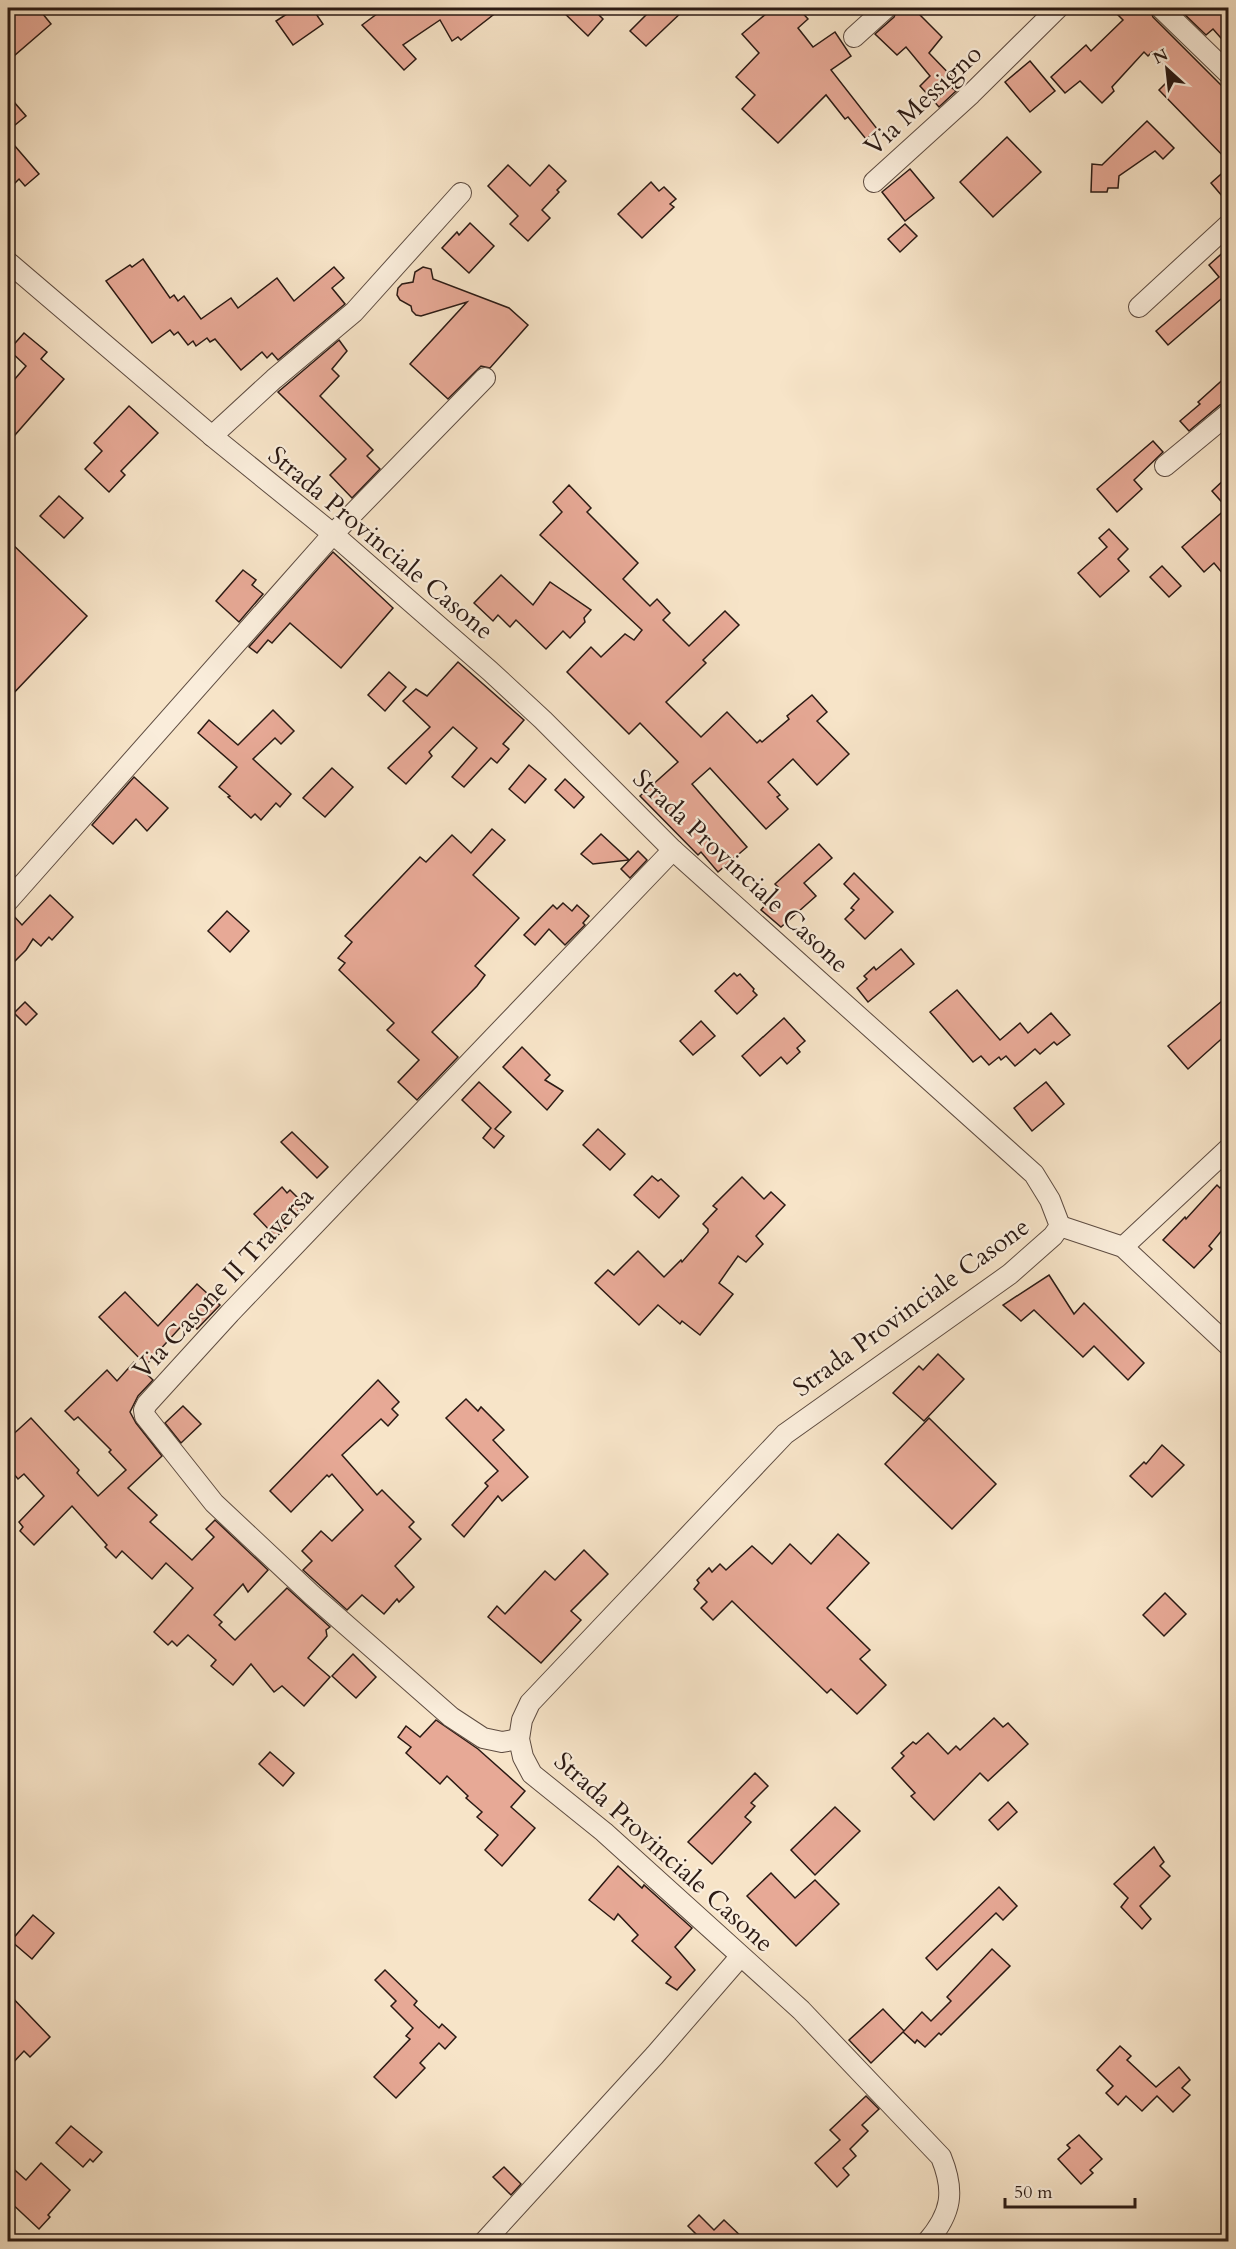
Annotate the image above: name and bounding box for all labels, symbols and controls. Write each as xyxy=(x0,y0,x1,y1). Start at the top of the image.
street label: Via Messigno xyxy=(857,36,989,164)
north arrow xyxy=(1137,39,1197,99)
text: N xyxy=(1149,44,1172,69)
street label: Strada Provinciale Casone xyxy=(261,438,501,648)
street label: Strada Provinciale Casone xyxy=(625,761,857,981)
street label: Via Casone II Traversa xyxy=(125,1179,321,1387)
street label: Strada Provinciale Casone xyxy=(786,1209,1036,1405)
street label: Strada Provinciale Casone xyxy=(547,1744,781,1960)
scale bar xyxy=(1005,2171,1136,2209)
text: 50 m xyxy=(1014,2180,1053,2205)

